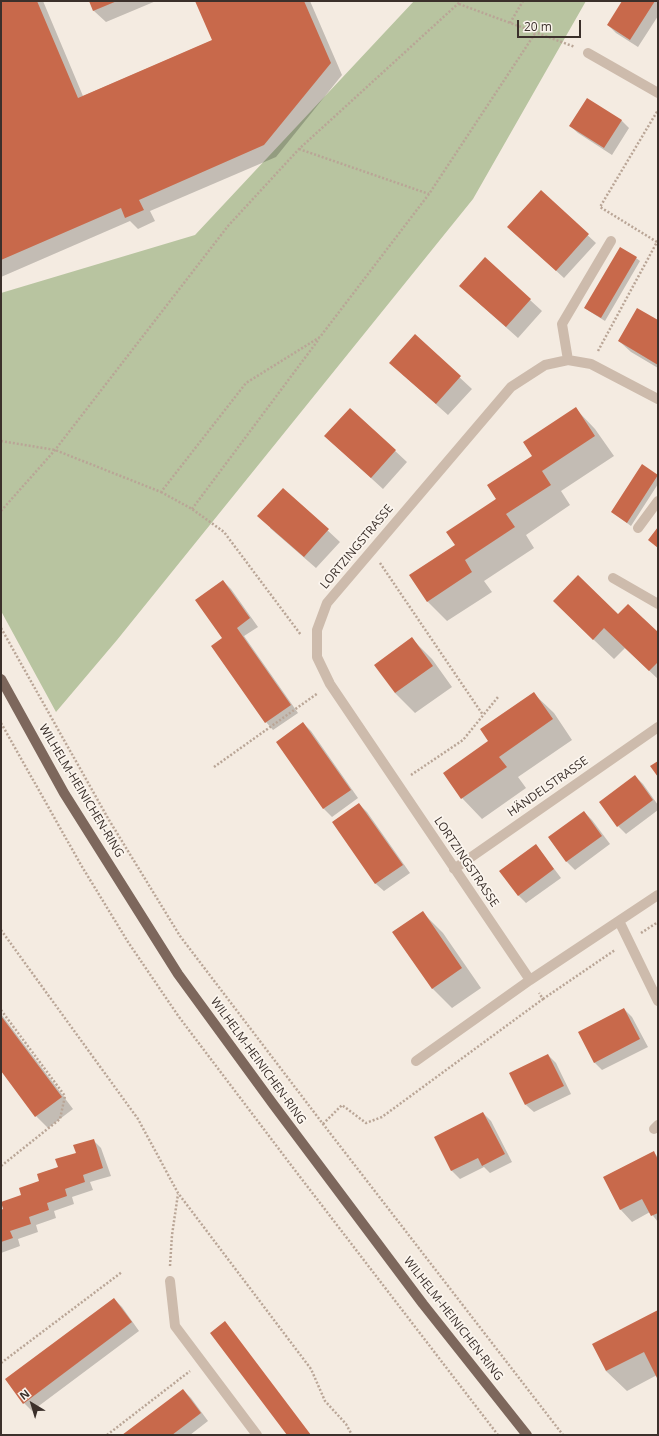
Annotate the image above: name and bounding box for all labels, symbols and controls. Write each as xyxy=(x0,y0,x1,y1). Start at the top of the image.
scale bar xyxy=(519,12,583,38)
text: 20 m xyxy=(524,18,552,35)
street label: LORTZINGSTRASSE xyxy=(318,502,396,592)
street label: WILHELM-HEINICHEN-RING xyxy=(35,722,127,860)
street label: HÄNDELSTRASSE xyxy=(505,754,591,820)
street label: LORTZINGSTRASSE xyxy=(431,814,501,910)
street label: WILHELM-HEINICHEN-RING xyxy=(207,995,309,1127)
street label: WILHELM-HEINICHEN-RING xyxy=(400,1254,506,1384)
north arrow xyxy=(12,1384,52,1424)
text: N xyxy=(16,1385,32,1403)

